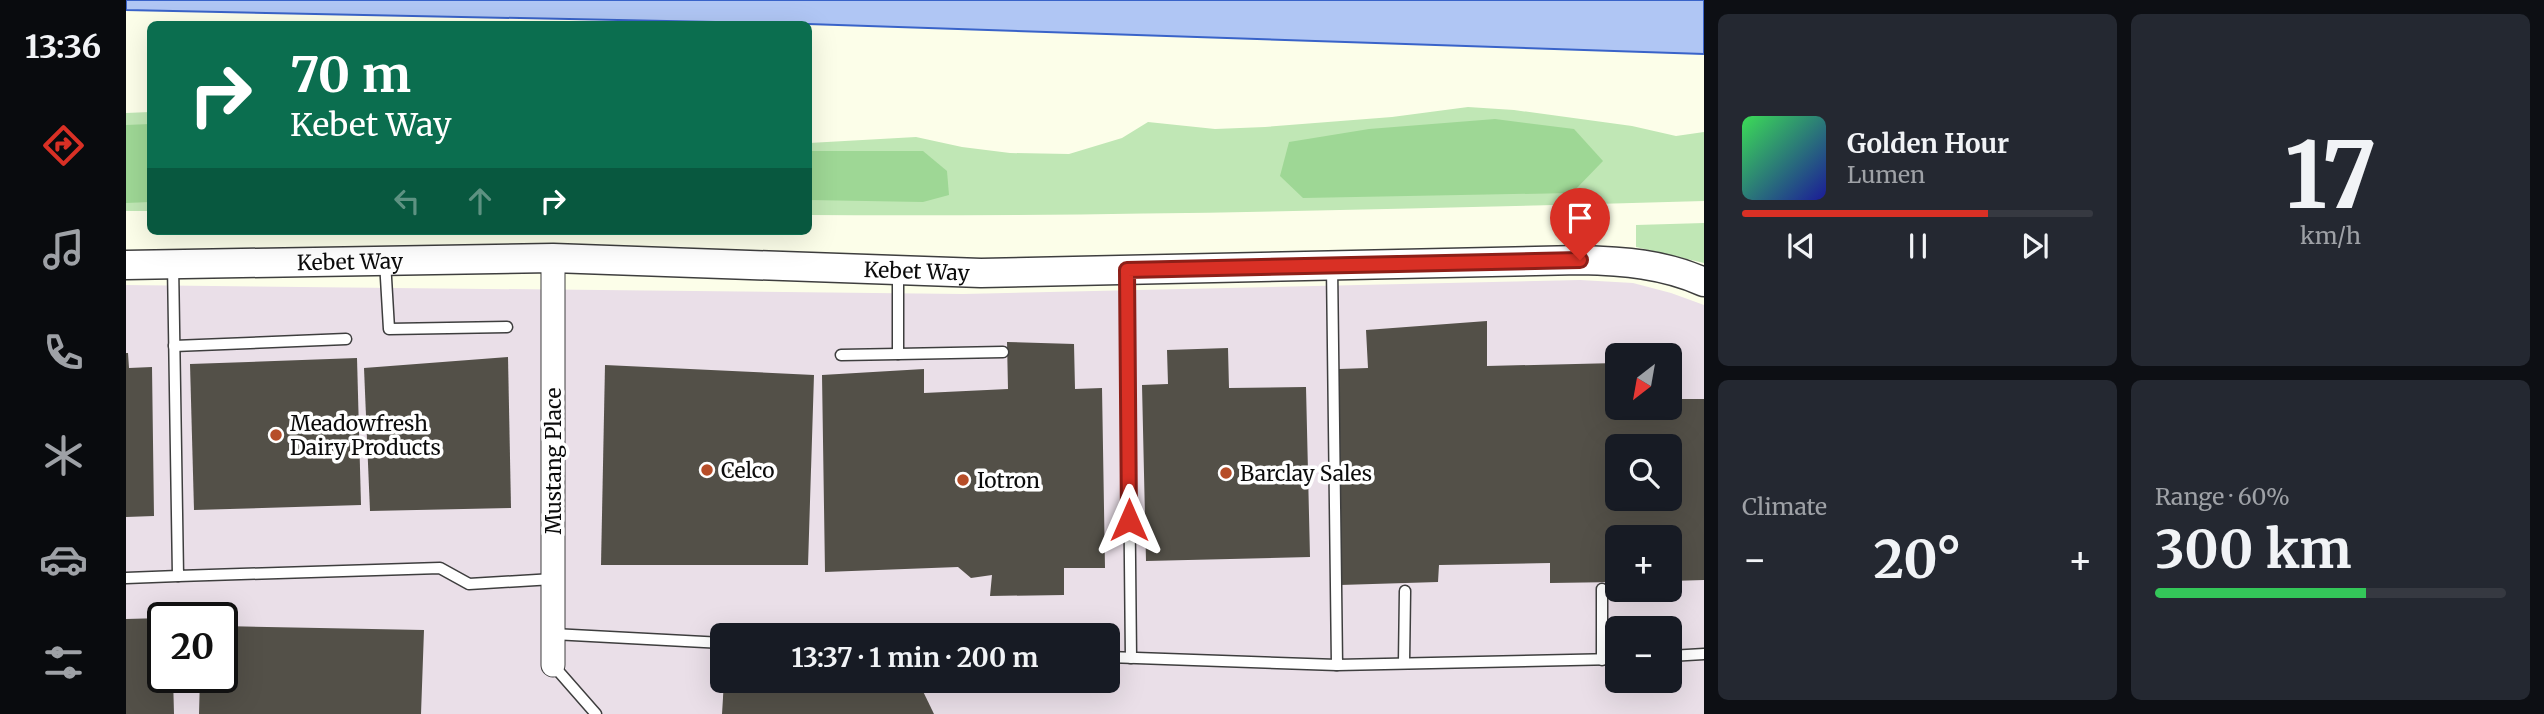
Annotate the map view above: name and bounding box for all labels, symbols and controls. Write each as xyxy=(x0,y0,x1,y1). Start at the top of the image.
text: 13:36 xyxy=(25,27,101,67)
text: 70 m xyxy=(290,44,411,105)
icon: right xyxy=(175,49,266,140)
text: Kebet Way xyxy=(290,105,452,145)
text: 17 xyxy=(2285,118,2376,233)
icon: directions xyxy=(39,121,88,170)
text: Golden Hour xyxy=(1847,127,2009,160)
text: Lumen xyxy=(1847,160,1925,189)
icon: left xyxy=(388,182,426,220)
icon: ahead xyxy=(461,182,499,220)
icon: right xyxy=(534,182,572,220)
pin xyxy=(1550,188,1610,260)
icon: arrive xyxy=(1561,199,1599,237)
text: km/h xyxy=(2300,221,2361,250)
icon: music xyxy=(39,225,88,274)
icon: previous xyxy=(1782,227,1820,265)
icon: pause xyxy=(1899,227,1937,265)
icon: next xyxy=(2016,227,2054,265)
street label: Kebet Way xyxy=(297,247,404,276)
street label: Kebet Way xyxy=(863,255,971,286)
icon: phone xyxy=(39,328,88,377)
north arrow xyxy=(1605,343,1682,420)
map controls xyxy=(1605,343,1682,693)
street label: Mustang Place xyxy=(540,387,567,535)
place label: Meadowfresh Dairy Products xyxy=(290,410,441,461)
marker: Meadowfresh Dairy Products xyxy=(268,427,284,443)
icon: climate xyxy=(39,431,88,480)
button: search xyxy=(1605,434,1682,511)
place label: Celco xyxy=(721,457,774,484)
place label: Barclay Sales xyxy=(1240,460,1372,487)
marker: Celco xyxy=(699,462,715,478)
marker: Barclay Sales xyxy=(1218,465,1234,481)
place label: Iotron xyxy=(977,467,1040,494)
marker: Iotron xyxy=(955,472,971,488)
text: Range · 60% xyxy=(2155,482,2290,511)
position arrow xyxy=(1092,483,1166,557)
text: Climate xyxy=(1742,492,1827,521)
text: 300 km xyxy=(2155,517,2352,582)
button: + xyxy=(1605,525,1682,602)
text: 20° xyxy=(1873,527,1962,592)
icon: car xyxy=(39,535,88,584)
text: − xyxy=(1742,536,1767,583)
text: + xyxy=(2068,536,2093,583)
speed limit sign: 20 xyxy=(147,602,238,693)
button: − xyxy=(1605,616,1682,693)
icon: filters xyxy=(39,638,88,687)
text: 13:37 · 1 min · 200 m xyxy=(792,641,1039,674)

